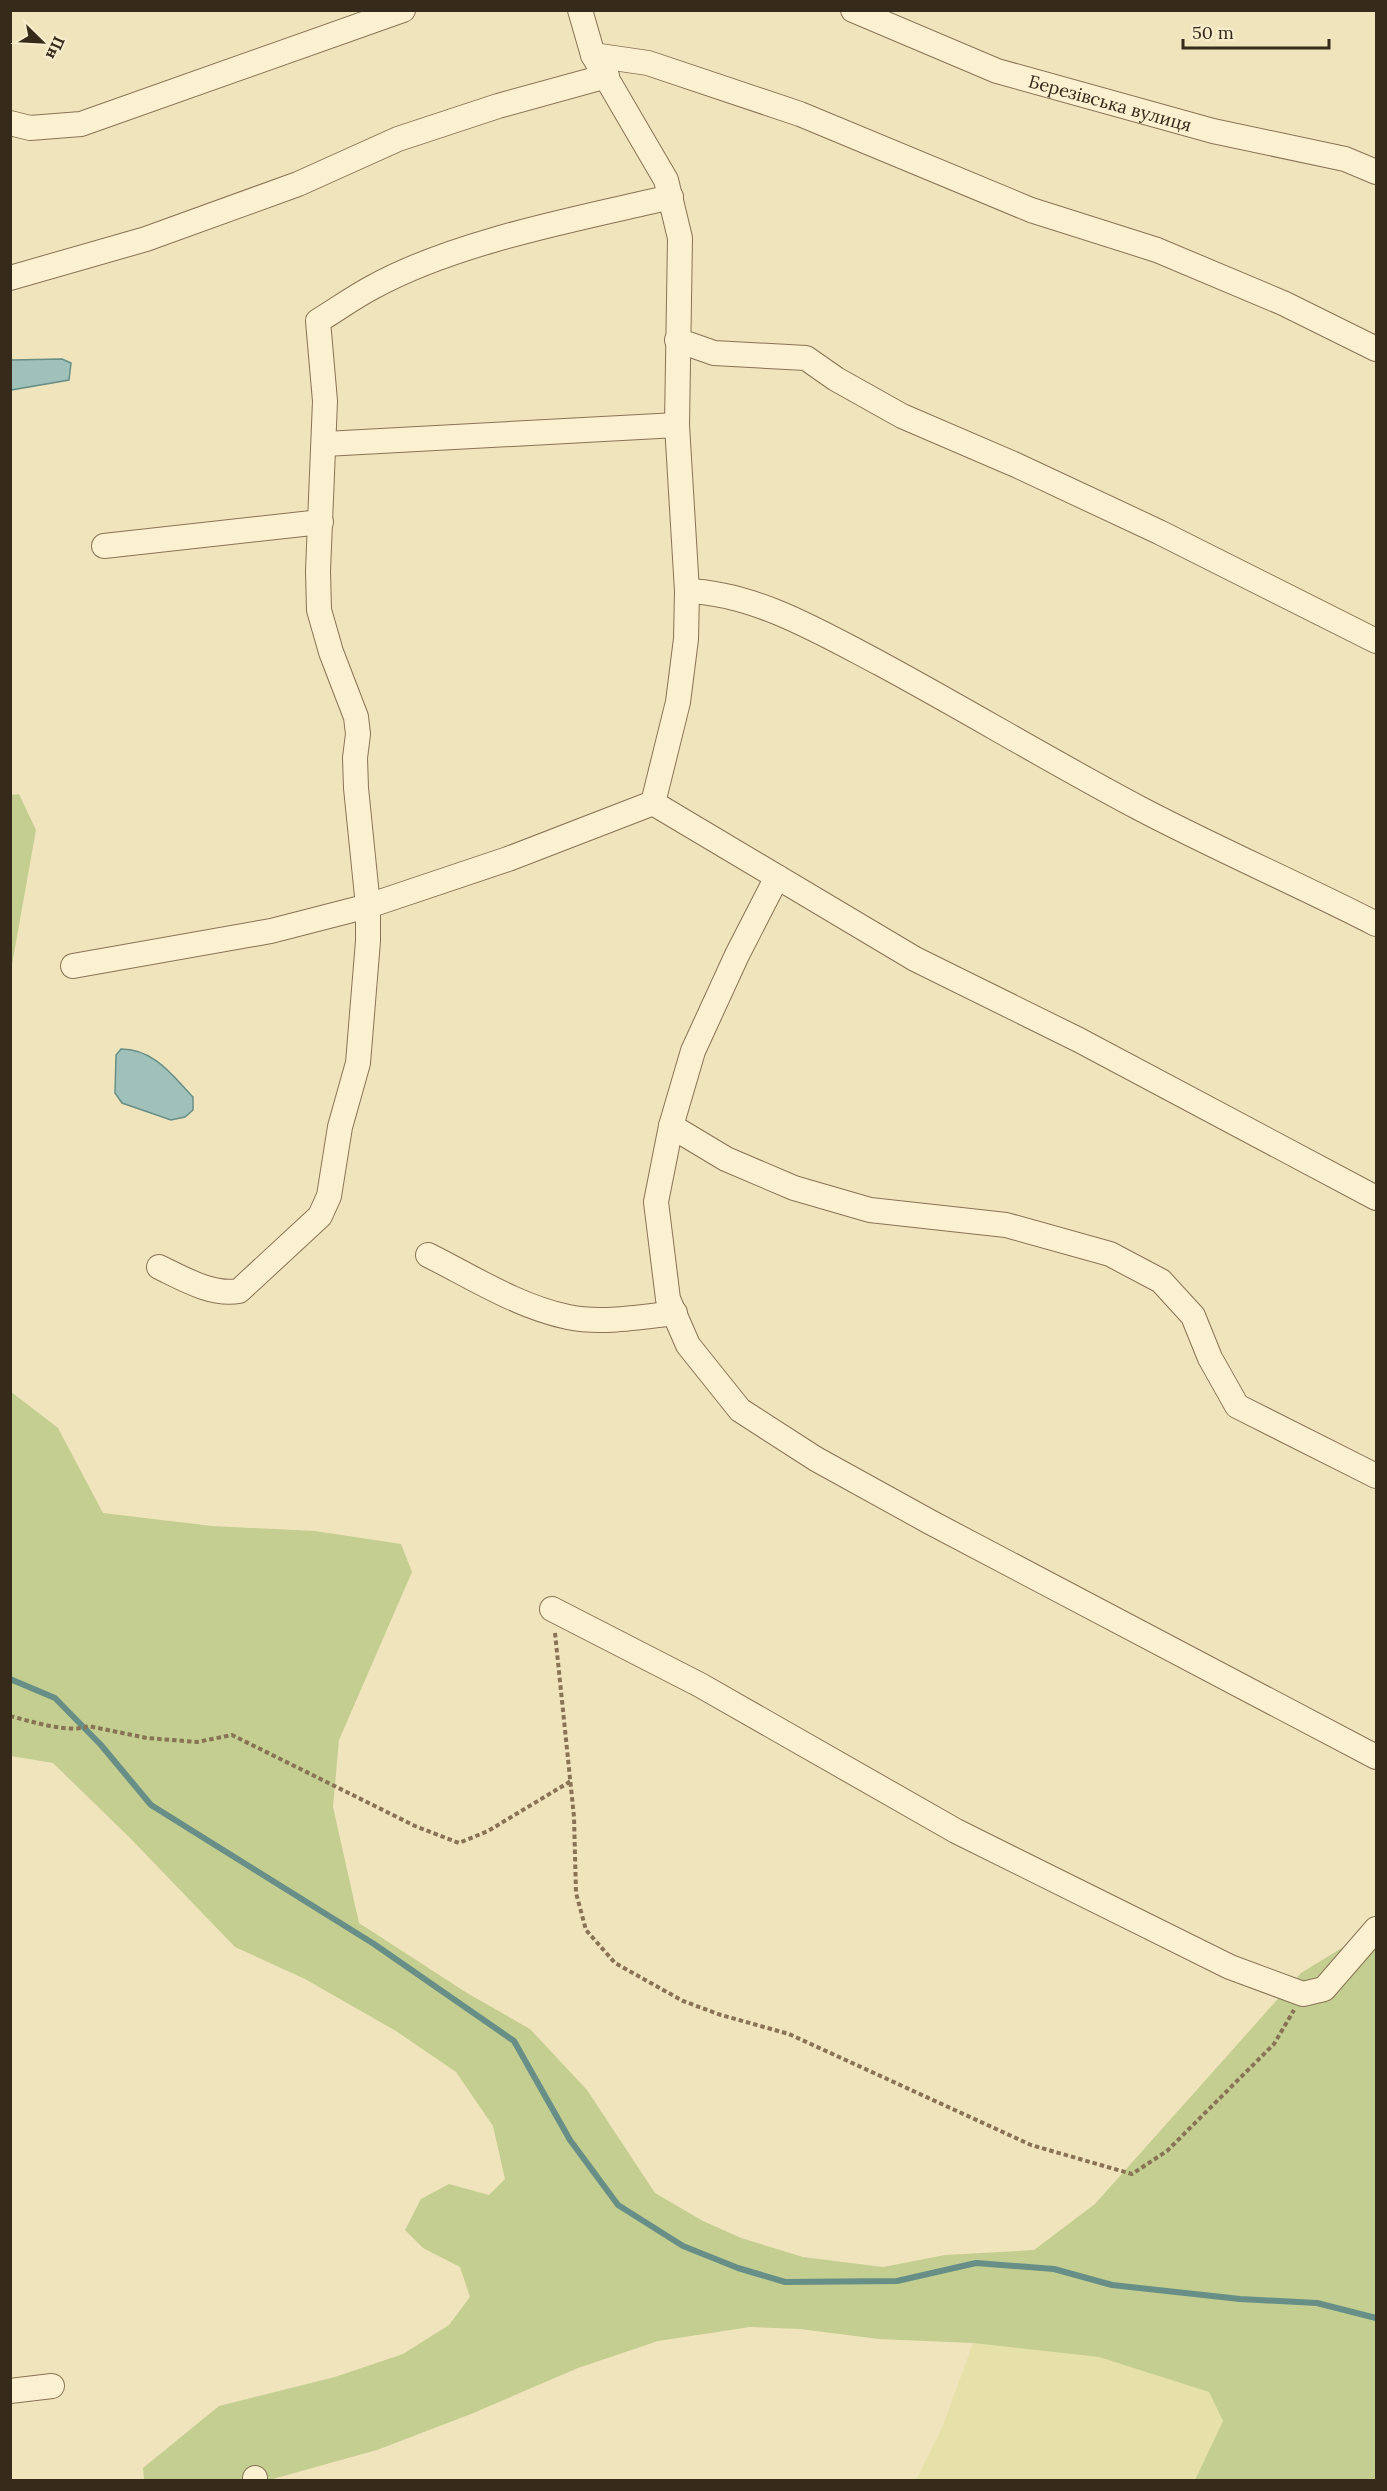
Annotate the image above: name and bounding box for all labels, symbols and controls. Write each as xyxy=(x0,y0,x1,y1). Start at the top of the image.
north arrow xyxy=(12,12,72,72)
scale bar xyxy=(1183,12,1328,50)
text: 50 m xyxy=(1192,21,1234,44)
text: Пн xyxy=(42,33,70,63)
street label: Березівська вулиця xyxy=(1026,69,1194,136)

